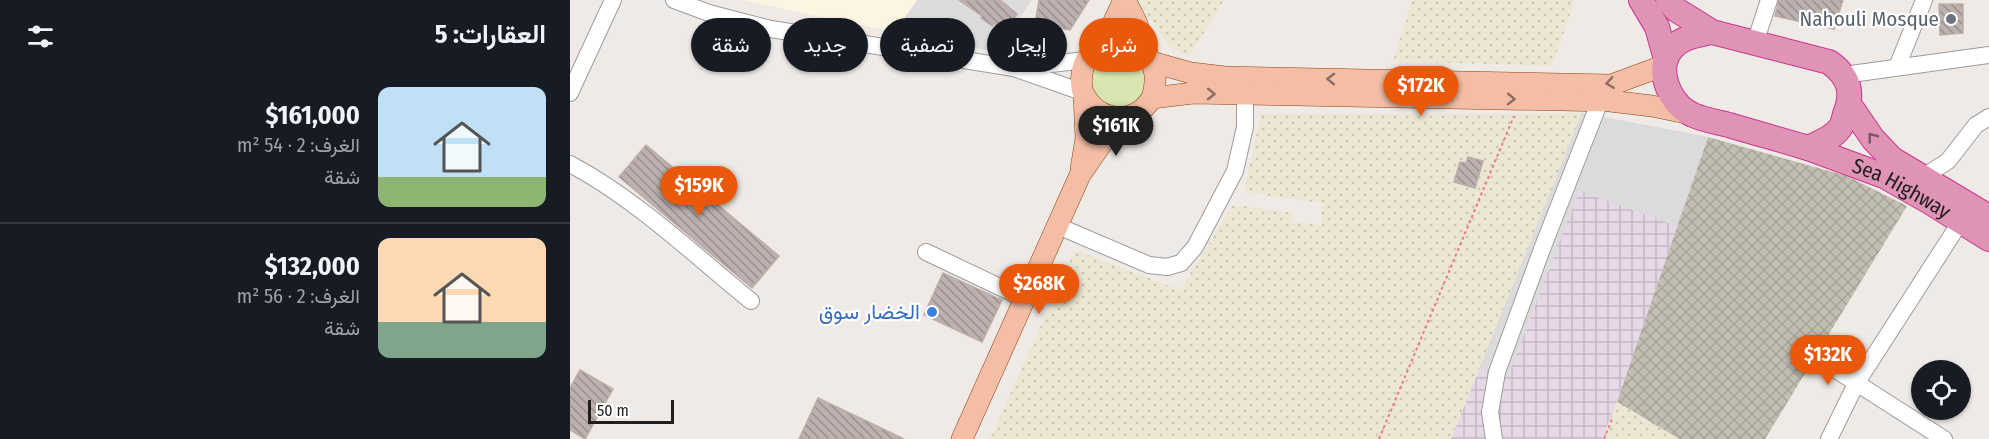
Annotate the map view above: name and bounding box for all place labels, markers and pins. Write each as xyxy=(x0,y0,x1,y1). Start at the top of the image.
place label: Nahouli Mosque xyxy=(1800,6,1939,32)
marker: Nahouli Mosque xyxy=(1944,12,1958,26)
pin: $172K xyxy=(1379,66,1463,117)
pin: $161K xyxy=(1074,106,1158,157)
pin: $159K xyxy=(657,166,741,217)
pin: $268K xyxy=(997,264,1081,315)
place label: الخضار سوق xyxy=(819,299,920,325)
marker: الخضار سوق xyxy=(925,305,939,319)
pin: $132K xyxy=(1786,335,1870,386)

